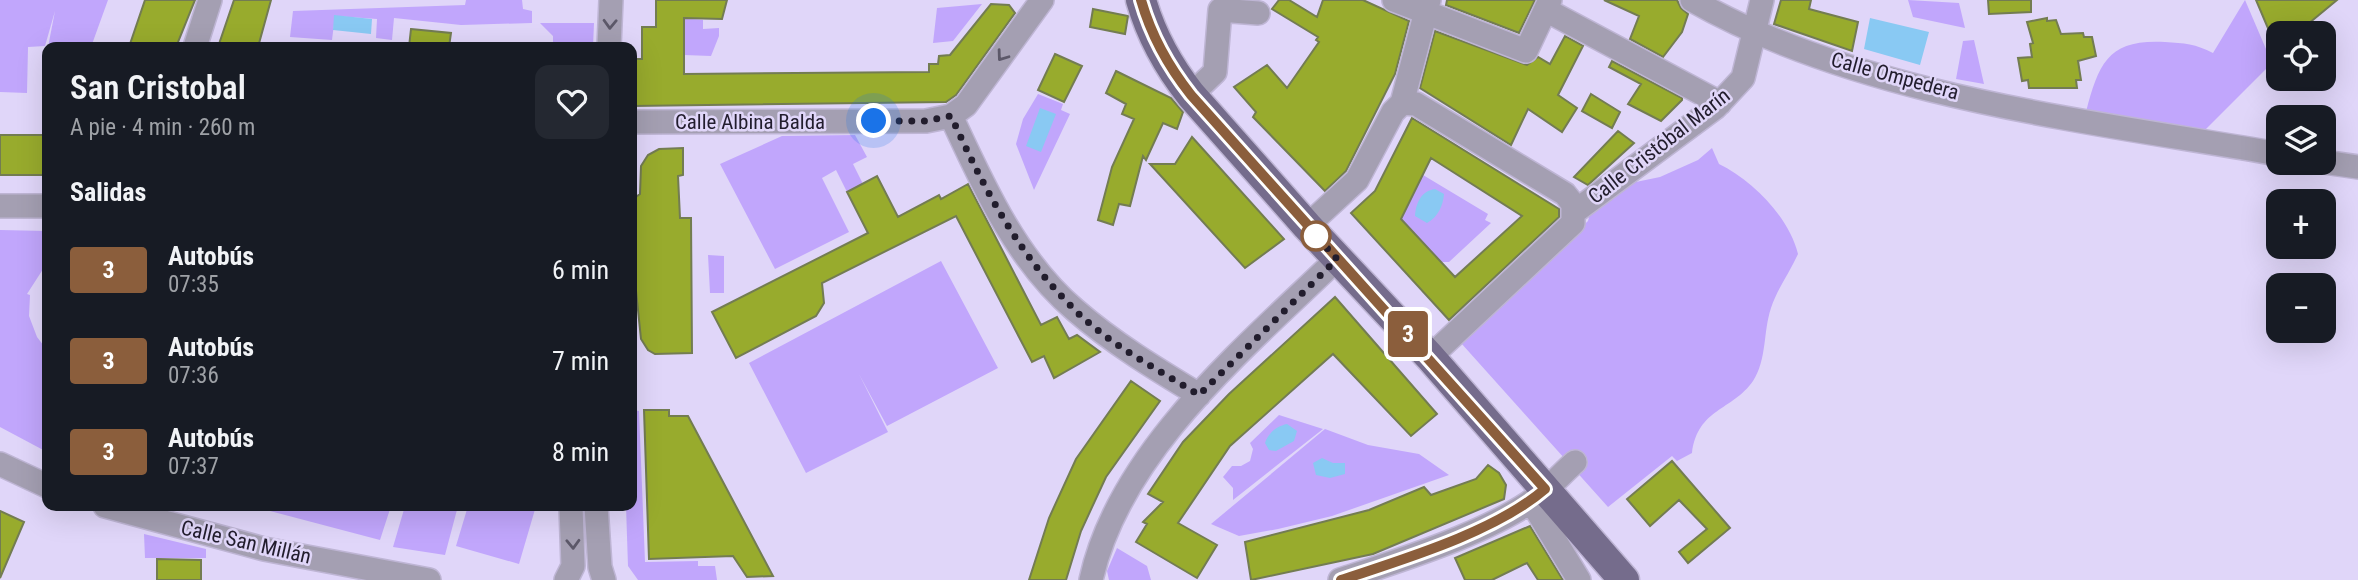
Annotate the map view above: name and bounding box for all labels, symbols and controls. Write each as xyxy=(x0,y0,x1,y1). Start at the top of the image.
one-way arrow xyxy=(602,18,617,29)
map controls xyxy=(2266,21,2336,343)
button: locate xyxy=(2266,21,2336,91)
street label: Calle Ompedera xyxy=(1829,47,1961,105)
one-way arrow xyxy=(998,48,1010,61)
button: heart xyxy=(535,65,609,139)
text: San Cristobal xyxy=(70,68,246,107)
street label: Calle Cristóbal Marín xyxy=(1583,83,1735,209)
your location xyxy=(856,103,891,138)
button: layers xyxy=(2266,105,2336,175)
street label: Calle Albina Balda xyxy=(675,110,825,134)
text: A pie · 4 min · 260 m xyxy=(70,114,255,141)
text: Salidas xyxy=(70,177,146,207)
button: + xyxy=(2266,189,2336,259)
unlabelled marker xyxy=(1301,221,1331,251)
text: Autobús xyxy=(168,241,254,271)
text: 6 min xyxy=(552,255,609,285)
text: 3 xyxy=(102,256,115,284)
text: 07:35 xyxy=(168,271,219,298)
button: − xyxy=(2266,273,2336,343)
line badge: 3 xyxy=(1385,311,1431,357)
text: 3 xyxy=(1402,320,1414,348)
text: Autobús xyxy=(168,332,254,362)
text: 7 min xyxy=(552,346,609,376)
text: 3 xyxy=(102,347,115,375)
text: 07:36 xyxy=(168,362,219,389)
text: Autobús xyxy=(168,423,254,453)
text: 8 min xyxy=(552,437,609,467)
text: 3 xyxy=(102,438,115,466)
text: 07:37 xyxy=(168,453,219,480)
street label: Calle San Millán xyxy=(179,515,313,569)
one-way arrow xyxy=(565,538,580,549)

